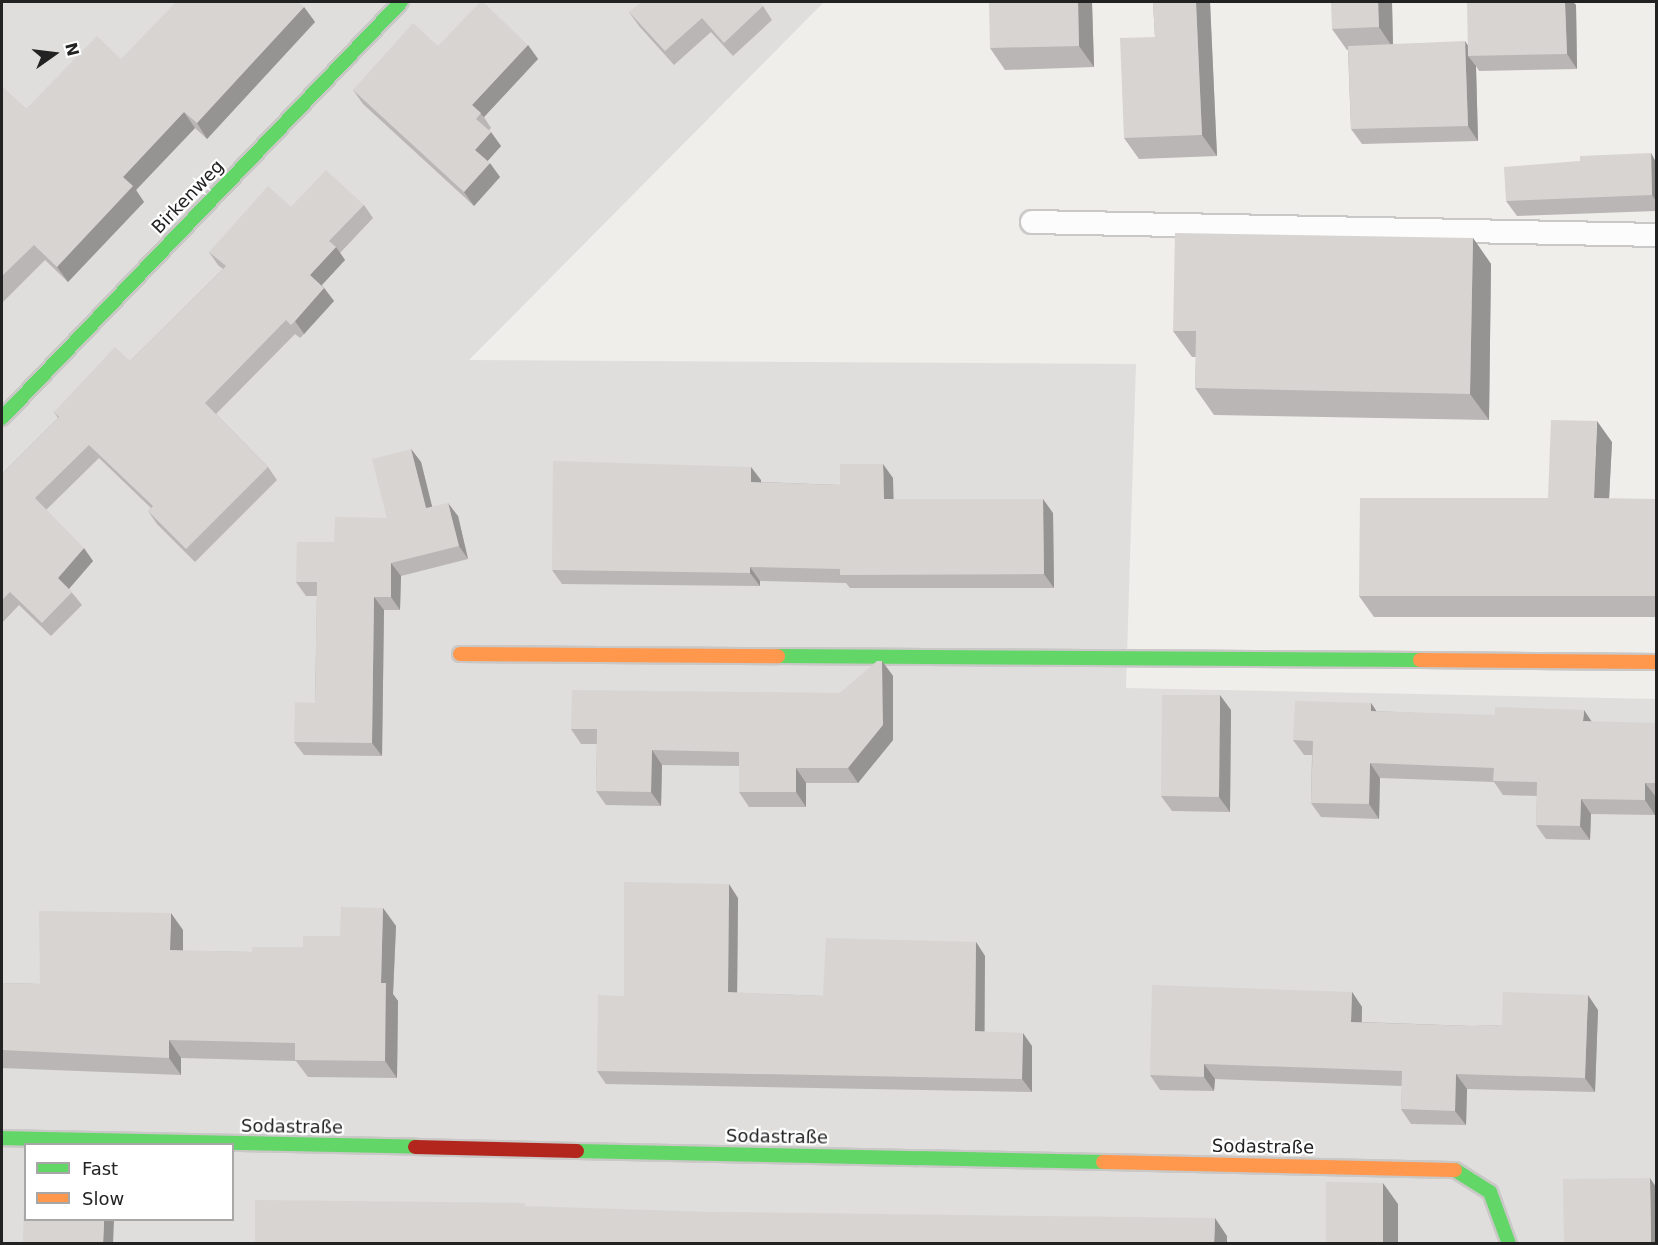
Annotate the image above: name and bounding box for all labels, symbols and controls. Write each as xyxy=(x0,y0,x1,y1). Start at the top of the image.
north arrow xyxy=(24,24,84,84)
text: N xyxy=(61,41,83,58)
street label: Birkenweg xyxy=(148,156,228,238)
street label: Sodastraße xyxy=(241,1115,343,1139)
street label: Sodastraße xyxy=(726,1125,828,1149)
street label: Sodastraße xyxy=(1212,1135,1314,1159)
legend xyxy=(24,1143,234,1221)
text: Fast xyxy=(82,1158,118,1179)
text: Slow xyxy=(82,1188,124,1209)

